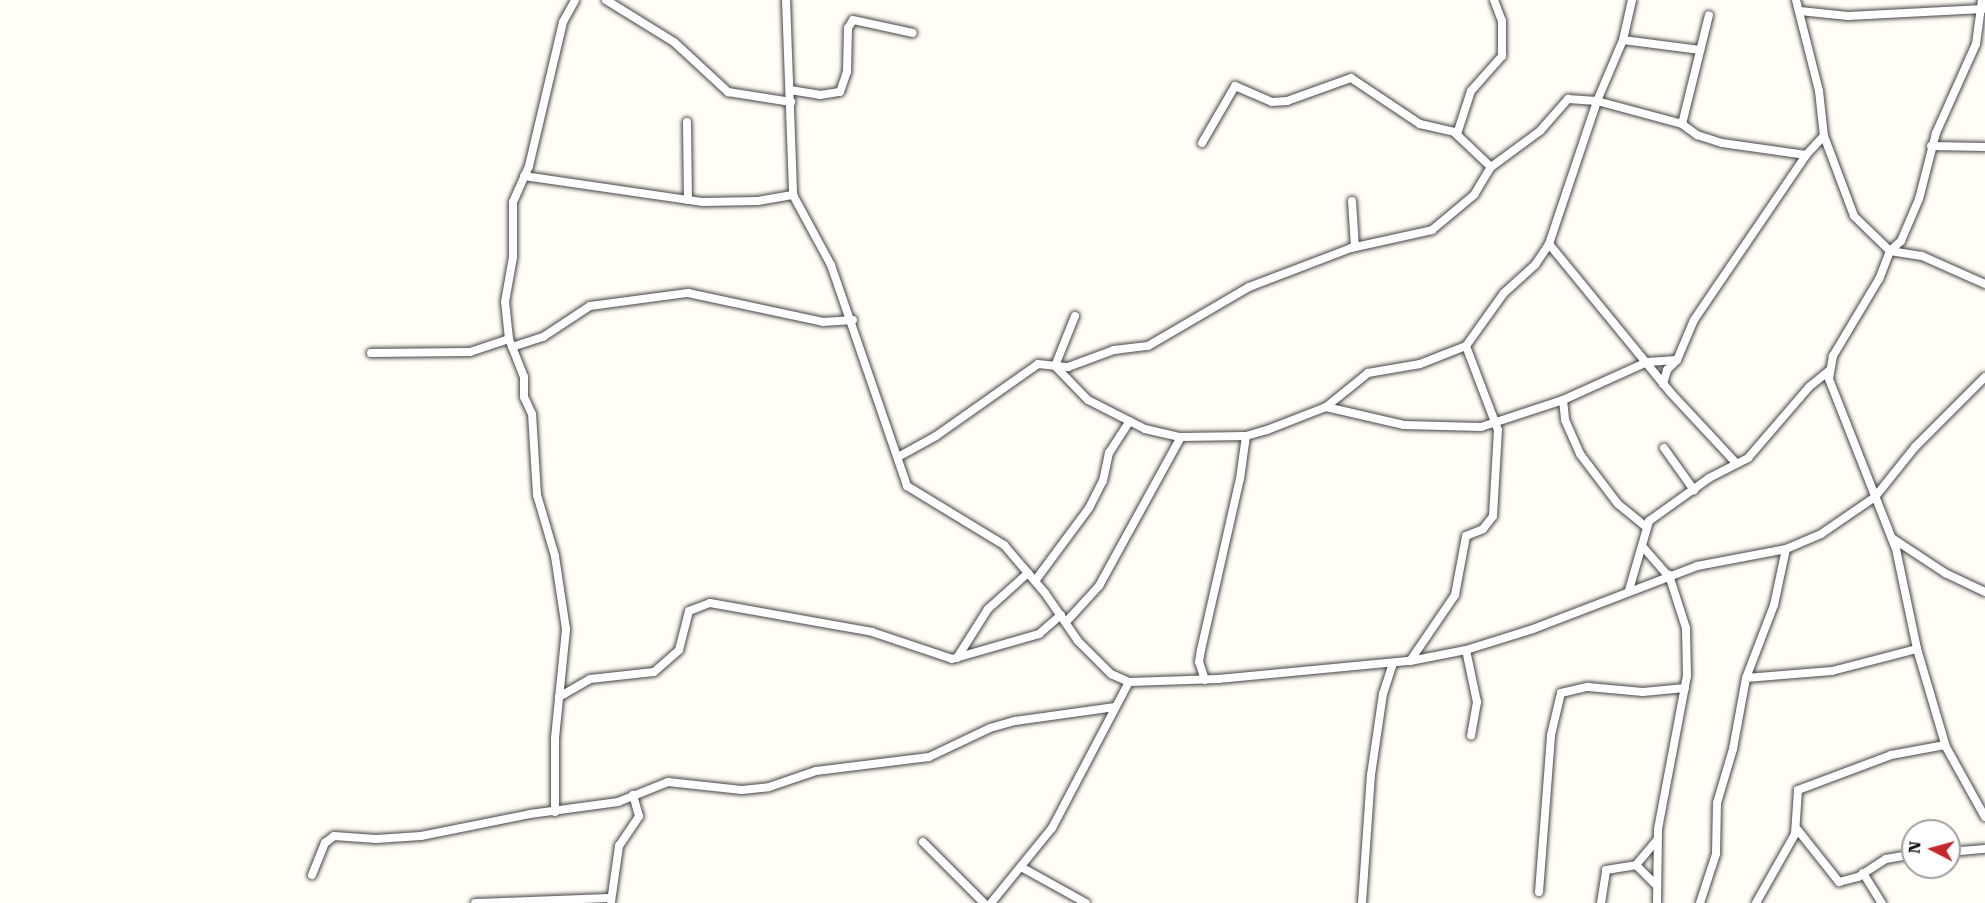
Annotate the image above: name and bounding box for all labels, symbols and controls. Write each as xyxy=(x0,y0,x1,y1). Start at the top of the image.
north arrow xyxy=(1901,819,1961,879)
text: N xyxy=(1904,840,1925,854)

